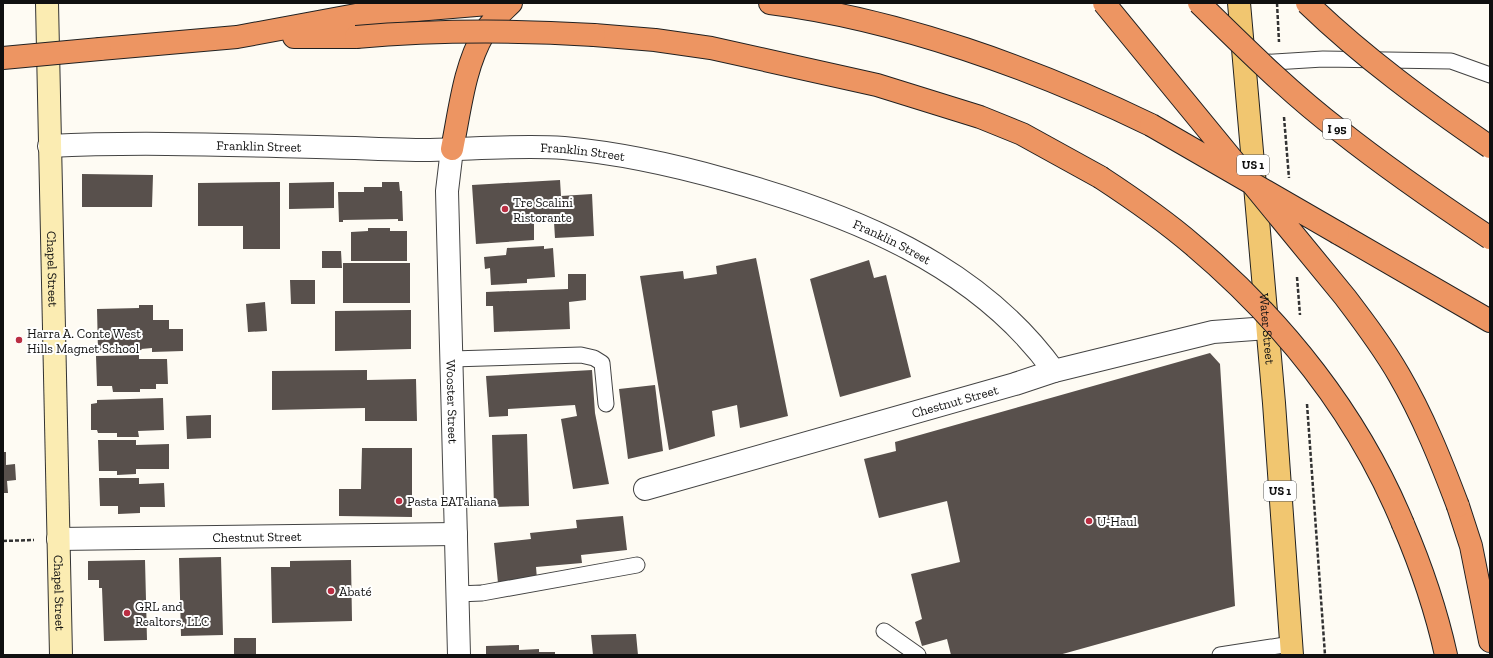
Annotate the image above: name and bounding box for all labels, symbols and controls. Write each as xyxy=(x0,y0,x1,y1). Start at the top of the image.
road number: I 95 xyxy=(1323,119,1351,139)
street label: Franklin Street xyxy=(216,137,302,154)
street label: Franklin Street xyxy=(540,140,626,164)
road number: US 1 xyxy=(1237,155,1269,175)
place label: Tre Scalini Ristorante xyxy=(513,195,573,225)
marker: Tre Scalini Ristorante xyxy=(500,204,510,214)
street label: Franklin Street xyxy=(851,216,934,267)
street label: Chapel Street xyxy=(44,231,61,307)
street label: Water Street xyxy=(1257,293,1278,365)
place label: Harra A. Conte West Hills Magnet School xyxy=(27,326,141,356)
marker: Harra A. Conte West Hills Magnet School xyxy=(14,335,24,345)
street label: Wooster Street xyxy=(444,359,461,444)
street label: Chestnut Street xyxy=(910,382,1000,420)
road number: US 1 xyxy=(1264,481,1296,501)
place label: Pasta EATaliana xyxy=(407,494,498,509)
marker: Pasta EATaliana xyxy=(394,496,404,506)
place label: U-Haul xyxy=(1097,514,1138,529)
marker: U-Haul xyxy=(1084,516,1094,526)
street label: Chestnut Street xyxy=(212,528,302,545)
street label: Chapel Street xyxy=(51,555,68,631)
place label: Abaté xyxy=(339,584,372,599)
marker: Abaté xyxy=(326,586,336,596)
place label: GRL and Realtors, LLC xyxy=(135,599,210,629)
marker: GRL and Realtors, LLC xyxy=(122,608,132,618)

